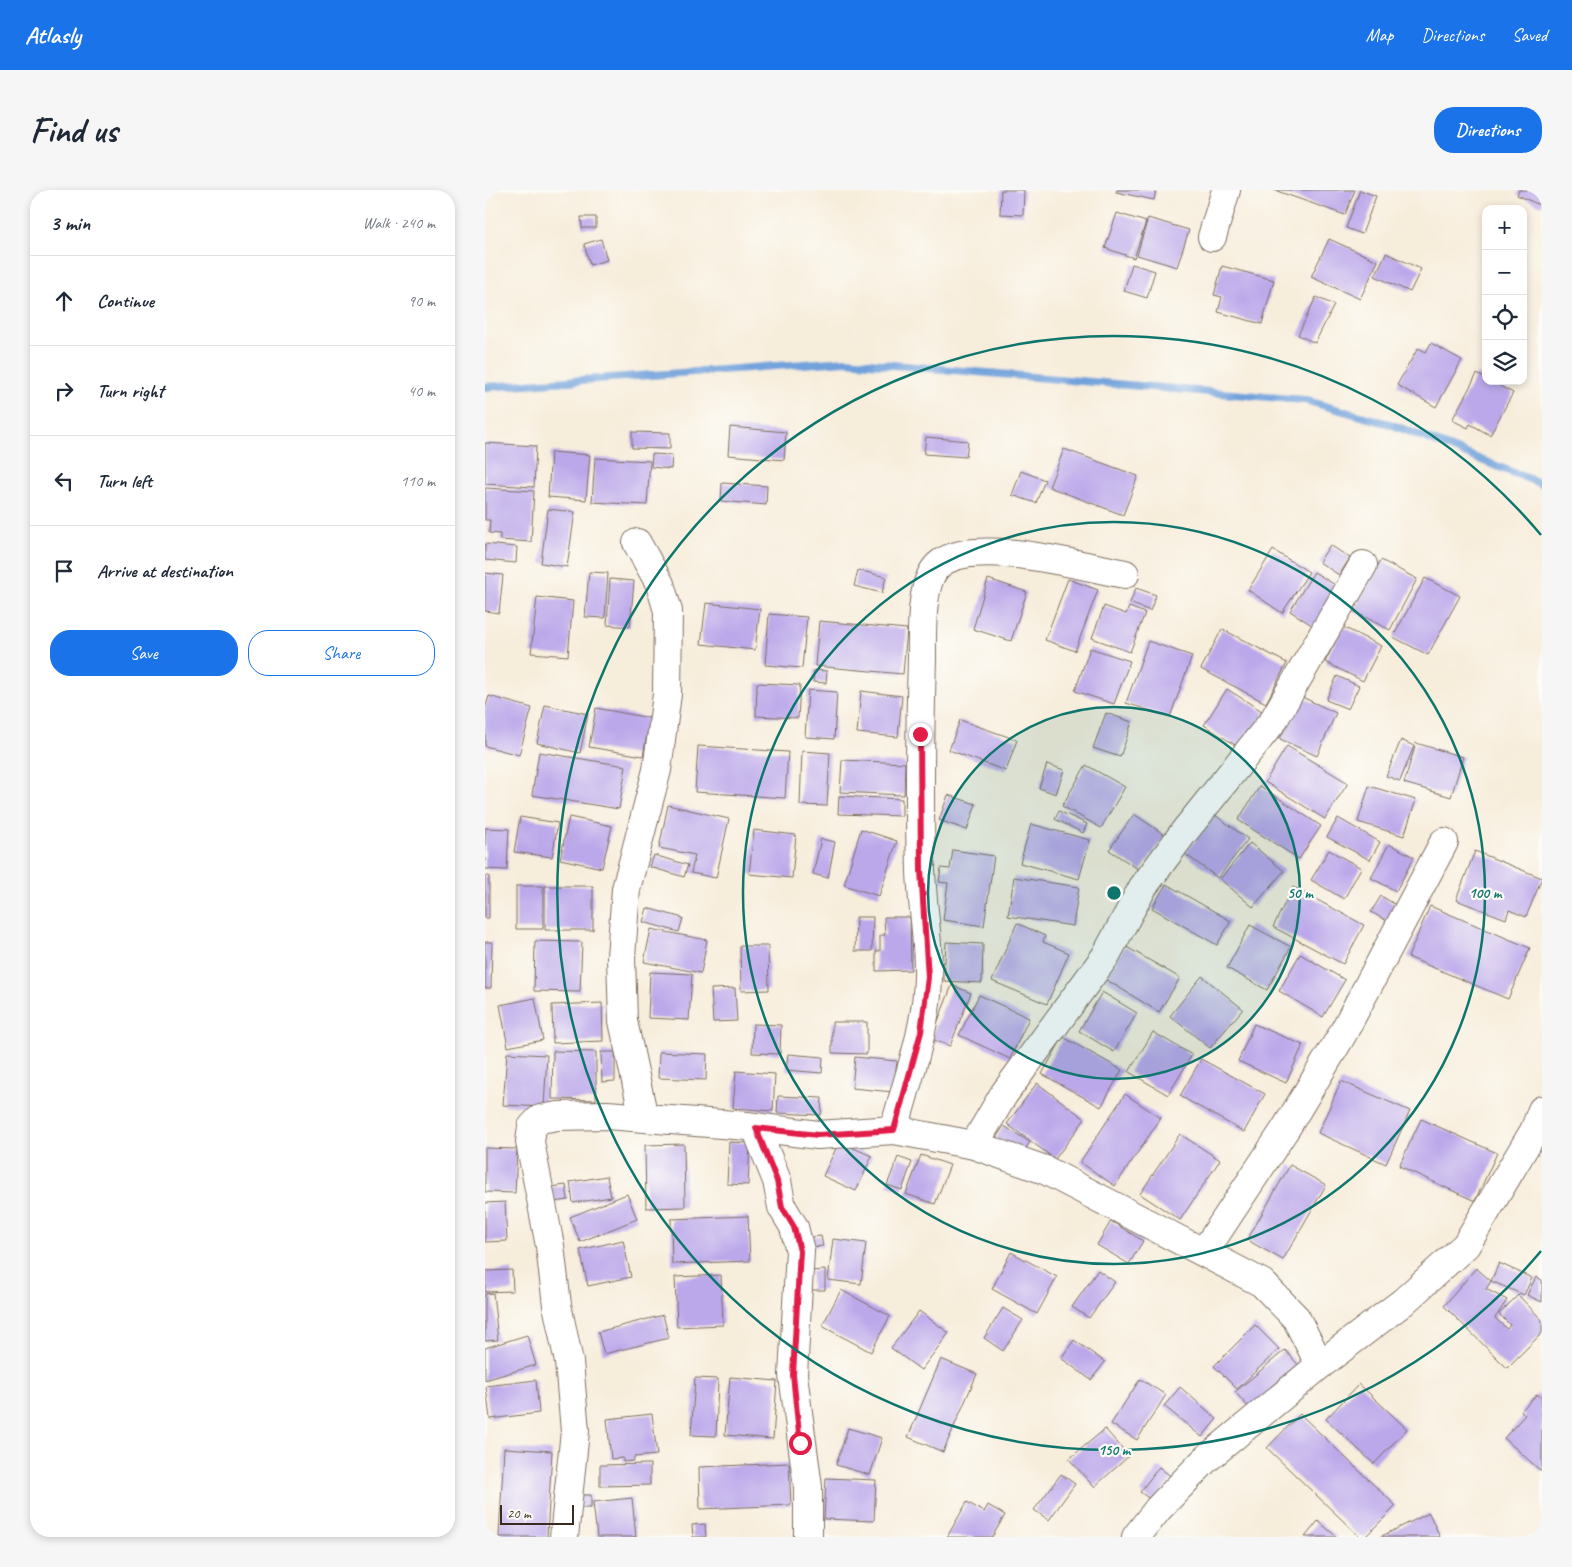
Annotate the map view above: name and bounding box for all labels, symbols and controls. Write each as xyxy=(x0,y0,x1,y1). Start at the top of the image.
text: Atlasly xyxy=(25,20,81,50)
text: Map xyxy=(1366,24,1393,46)
text: Directions xyxy=(1421,24,1484,46)
text: Saved xyxy=(1512,24,1547,46)
button: Directions xyxy=(1434,107,1542,153)
text: Find us xyxy=(30,108,117,153)
map controls xyxy=(1482,205,1527,385)
button: + xyxy=(1482,205,1527,250)
text: 3 min xyxy=(50,210,90,236)
text: Walk · 240 m xyxy=(363,213,435,233)
button: − xyxy=(1482,250,1527,295)
icon: ahead xyxy=(50,287,78,315)
text: Continue xyxy=(97,289,154,313)
text: 90 m xyxy=(408,291,435,311)
button: locate xyxy=(1482,295,1527,340)
button: layers xyxy=(1482,340,1527,385)
icon: right xyxy=(50,377,78,405)
text: Turn right xyxy=(97,379,164,403)
text: 40 m xyxy=(408,381,435,401)
icon: left xyxy=(50,467,78,495)
text: Turn left xyxy=(97,469,152,493)
text: 110 m xyxy=(401,471,435,491)
icon: arrive xyxy=(50,557,78,585)
text: Arrive at destination xyxy=(97,559,233,583)
button: Save xyxy=(50,630,238,676)
button: Share xyxy=(248,630,435,676)
route end xyxy=(909,723,932,746)
centre of rings xyxy=(1105,884,1123,902)
text: 50 m xyxy=(1287,884,1314,903)
text: 100 m xyxy=(1469,884,1503,903)
route start xyxy=(789,1432,812,1455)
text: 150 m xyxy=(1098,1441,1132,1460)
scale bar xyxy=(500,1502,574,1525)
text: 20 m xyxy=(507,1505,531,1522)

